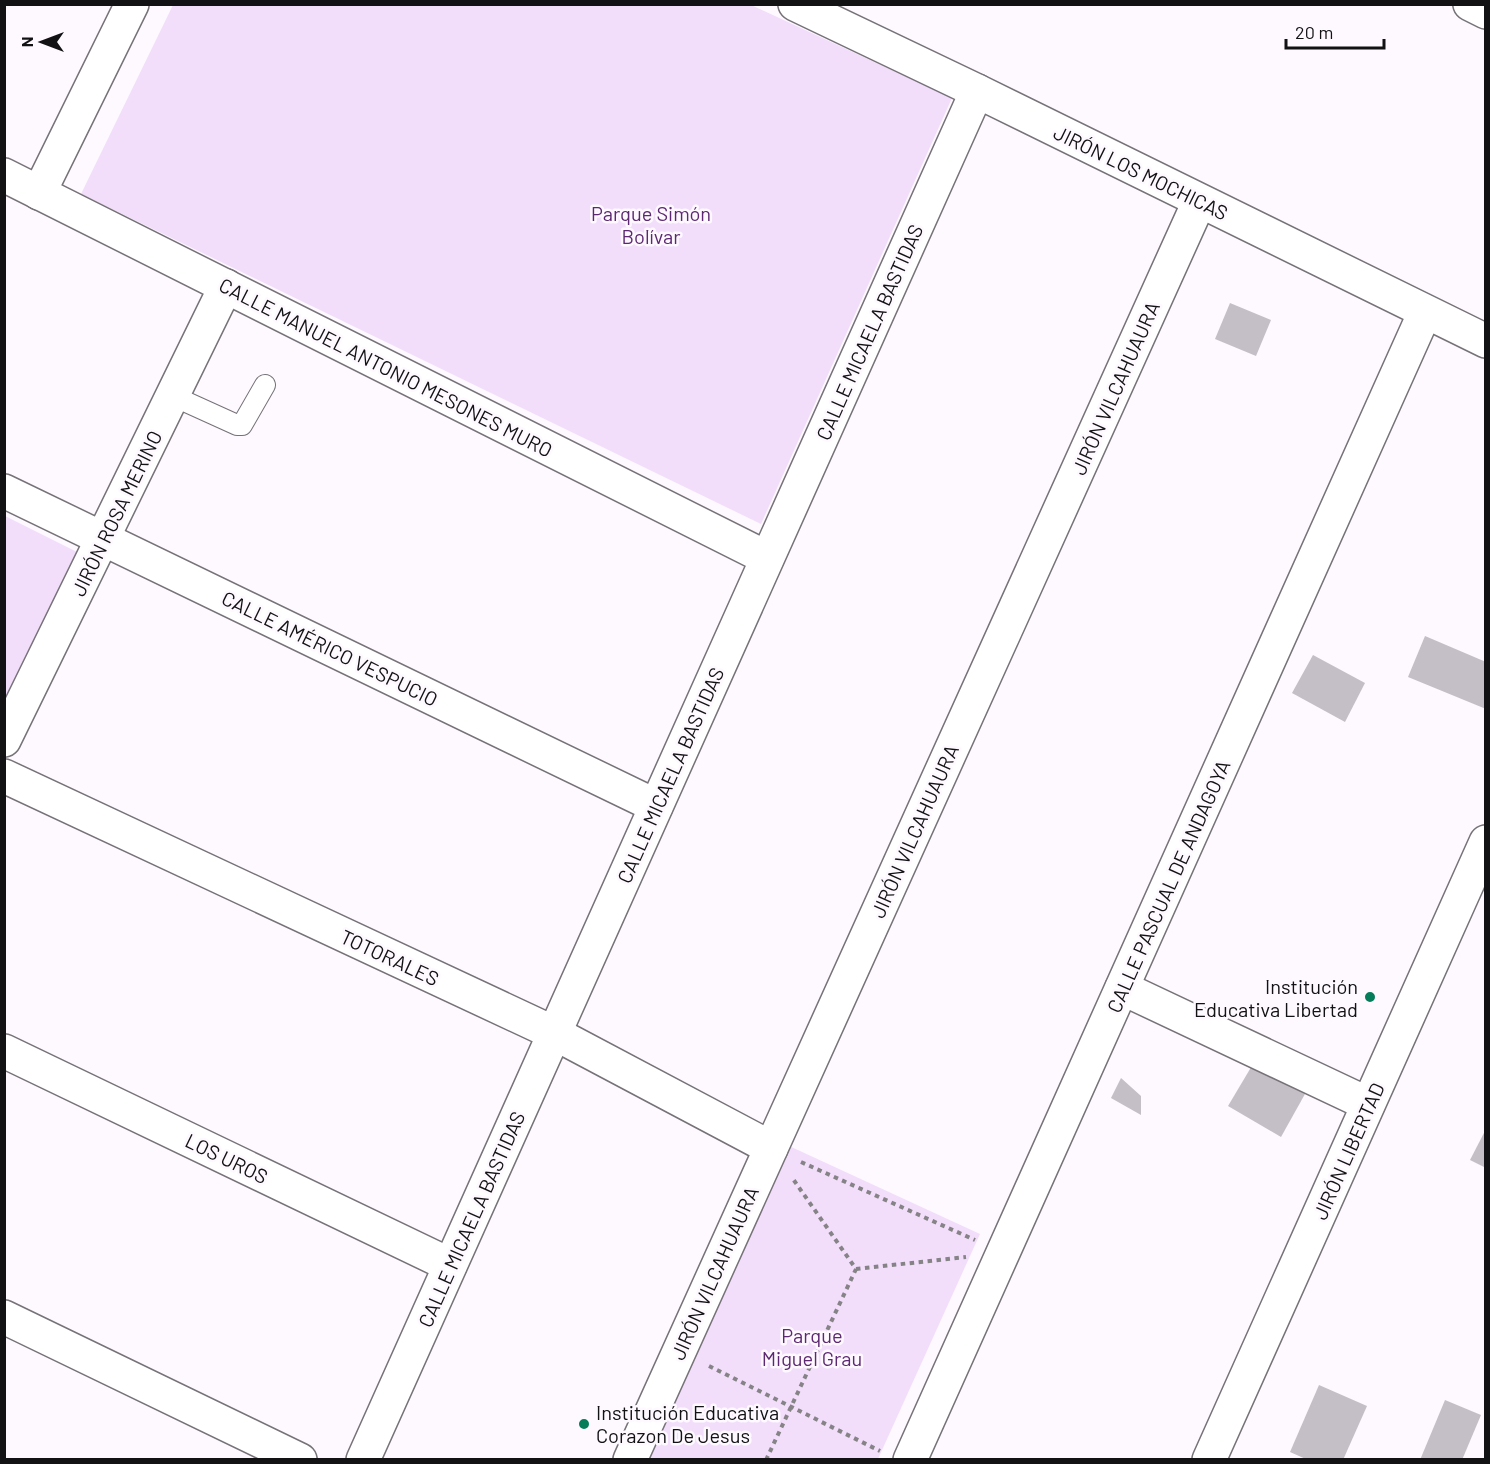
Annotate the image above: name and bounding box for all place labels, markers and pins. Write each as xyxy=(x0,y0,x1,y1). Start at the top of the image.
place label: Institución Educativa Libertad xyxy=(1194,974,1358,1021)
marker: Institución Educativa Libertad xyxy=(1363,990,1377,1004)
place label: Institución Educativa Corazon De Jesus xyxy=(596,1400,779,1447)
marker: Institución Educativa Corazon De Jesus xyxy=(577,1417,591,1431)

